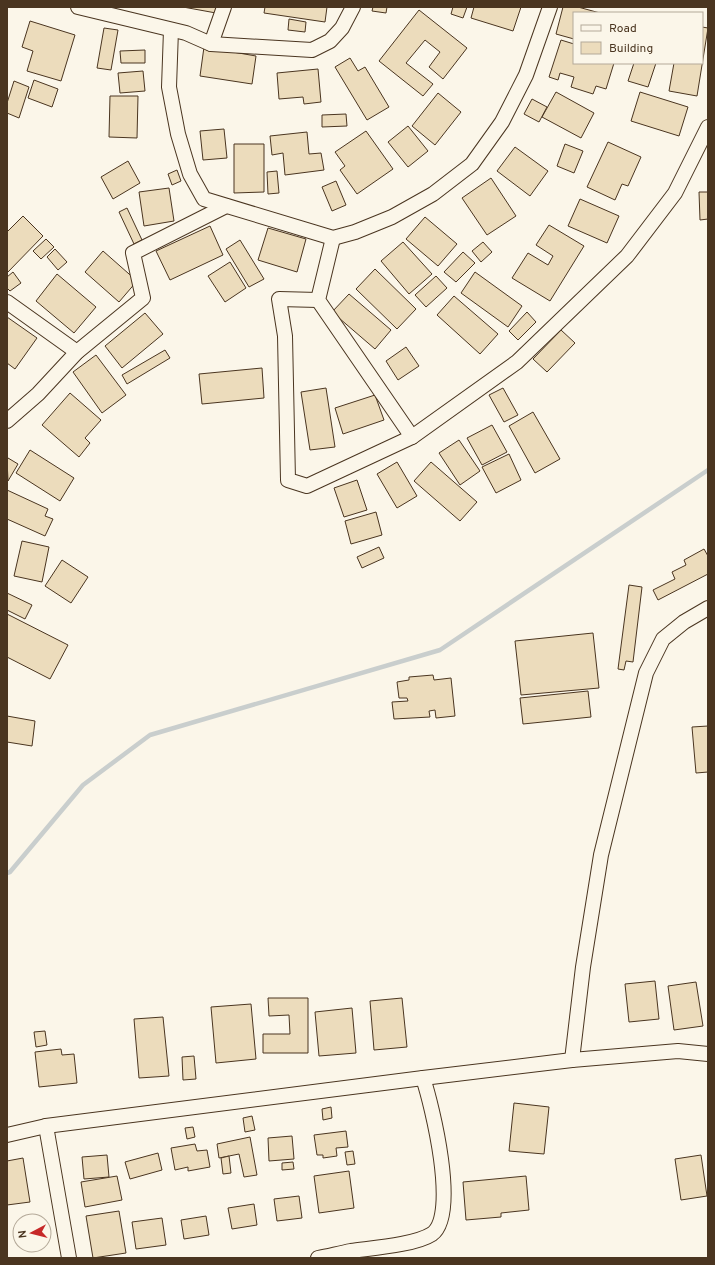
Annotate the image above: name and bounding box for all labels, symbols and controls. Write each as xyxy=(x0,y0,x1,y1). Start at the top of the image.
legend xyxy=(573,12,703,64)
text: Road xyxy=(609,21,637,37)
text: Building xyxy=(609,41,653,57)
north arrow xyxy=(12,1213,52,1253)
text: N xyxy=(16,1229,30,1239)

